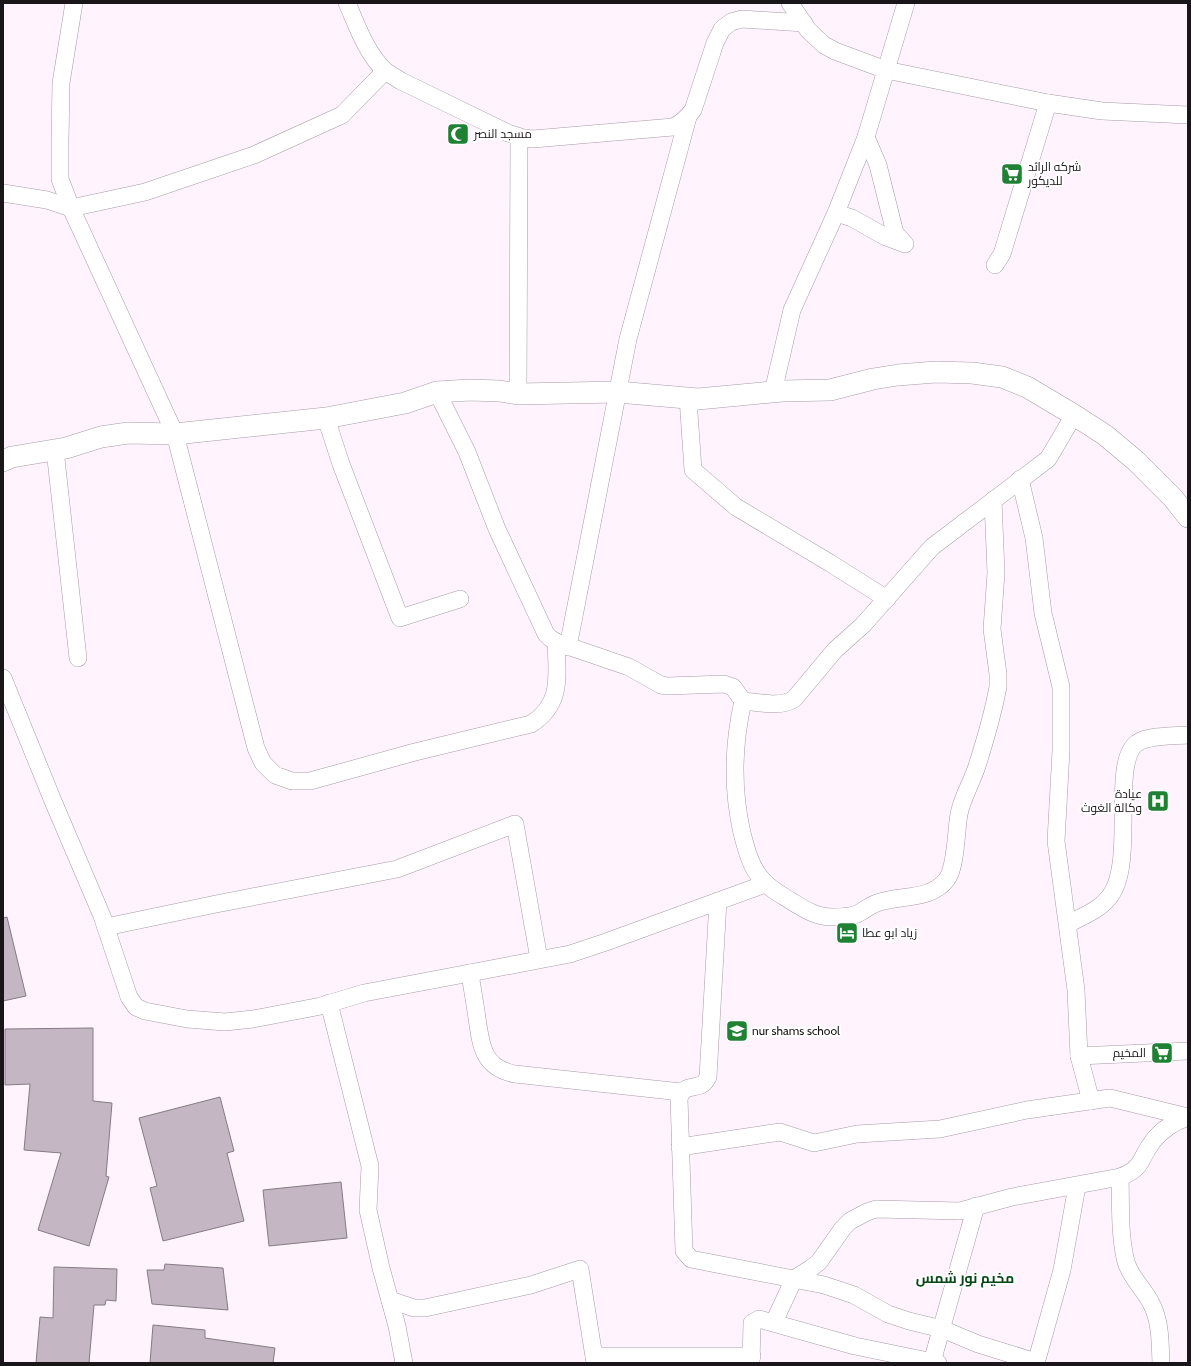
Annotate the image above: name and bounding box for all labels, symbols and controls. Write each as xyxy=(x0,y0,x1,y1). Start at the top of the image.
mosque icon: مسجد النصر xyxy=(445,121,471,147)
place label: مسجد النصر xyxy=(473,126,532,141)
place label: شركه الرائد للديكور xyxy=(1027,159,1081,188)
supermarket icon: شركه الرائد للديكور xyxy=(999,161,1025,187)
place label: عيادة وكالة الغوث xyxy=(1081,786,1142,815)
hospital icon: عيادة وكالة الغوث xyxy=(1145,788,1171,814)
hotel icon: زياد ابو عطا xyxy=(834,920,860,946)
place label: زياد ابو عطا xyxy=(862,925,917,940)
school or university icon: nur shams school xyxy=(724,1018,750,1044)
place label: nur shams school xyxy=(752,1023,840,1038)
supermarket icon: المخيم xyxy=(1149,1040,1175,1066)
place label: المخيم xyxy=(1113,1045,1146,1061)
district label: ِمخيم نور شمس xyxy=(916,1269,1014,1288)

